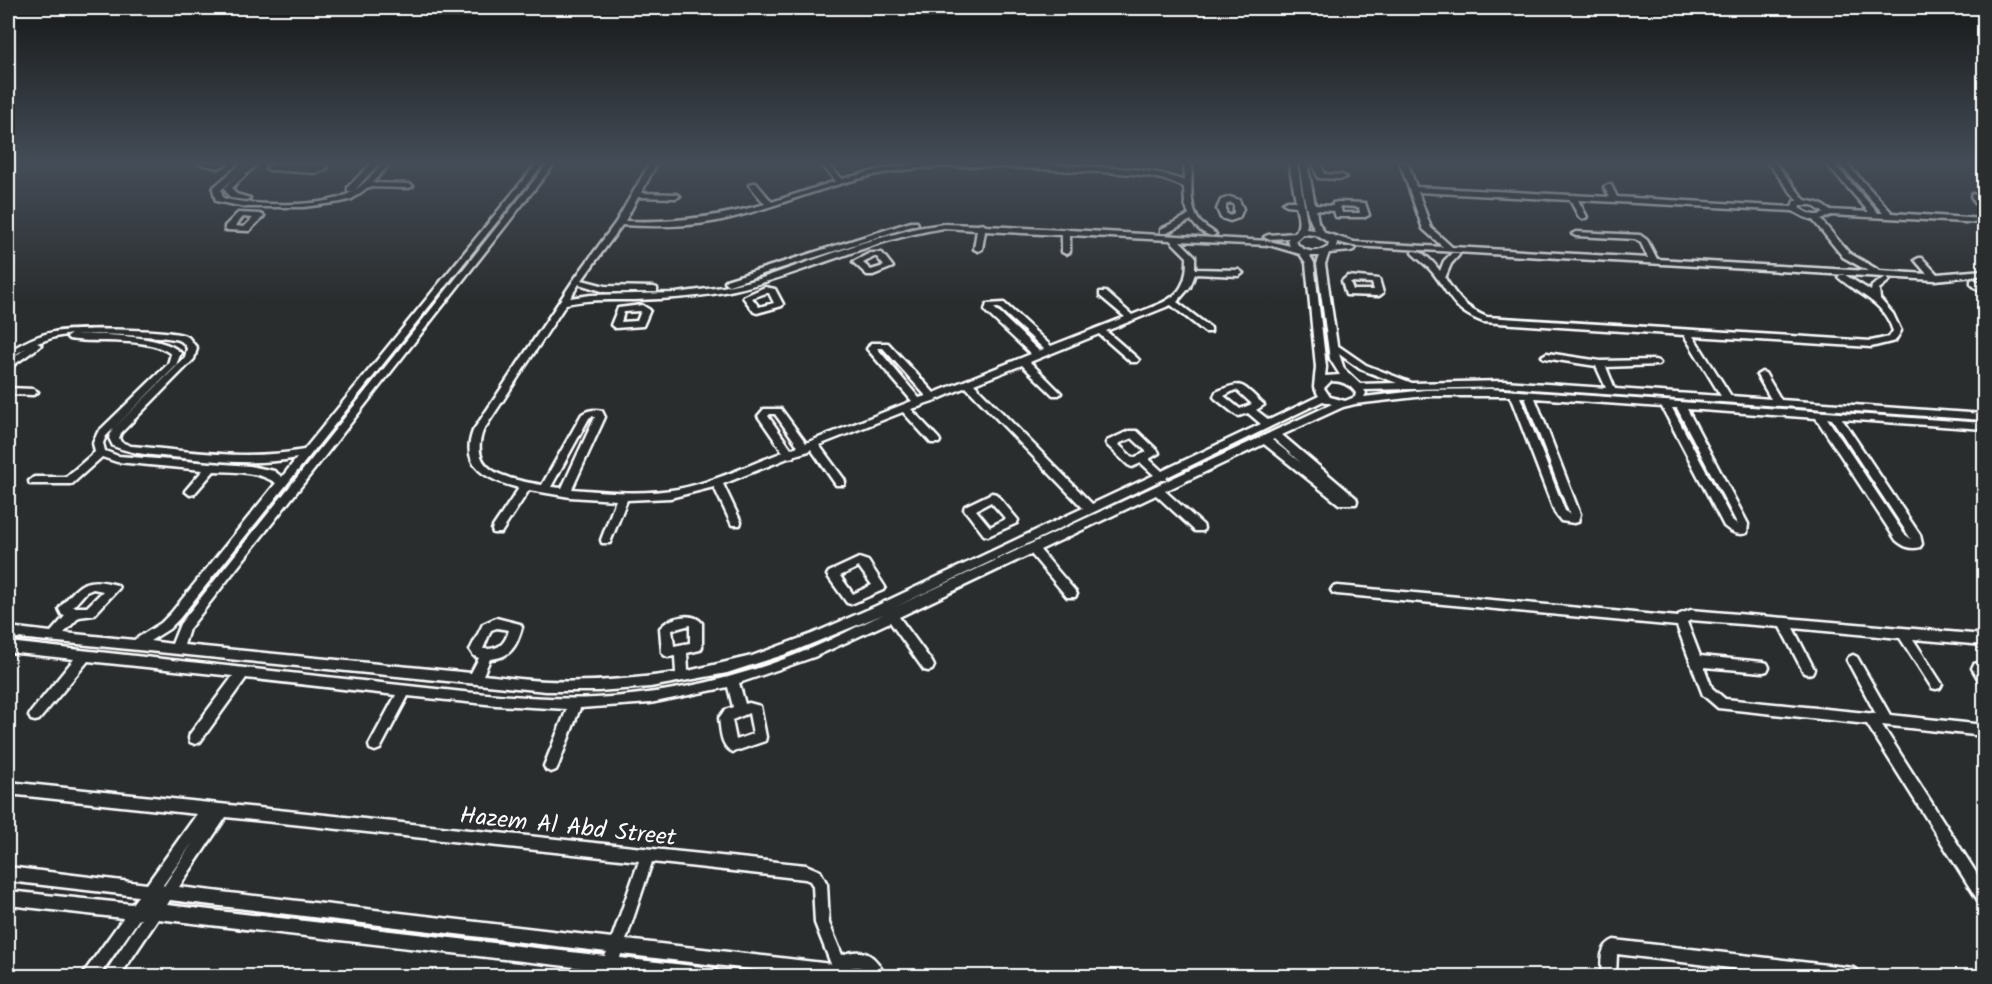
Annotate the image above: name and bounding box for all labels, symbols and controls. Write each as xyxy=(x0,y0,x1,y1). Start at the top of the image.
street label: Hazem Al Abd Street xyxy=(458,797,679,858)

